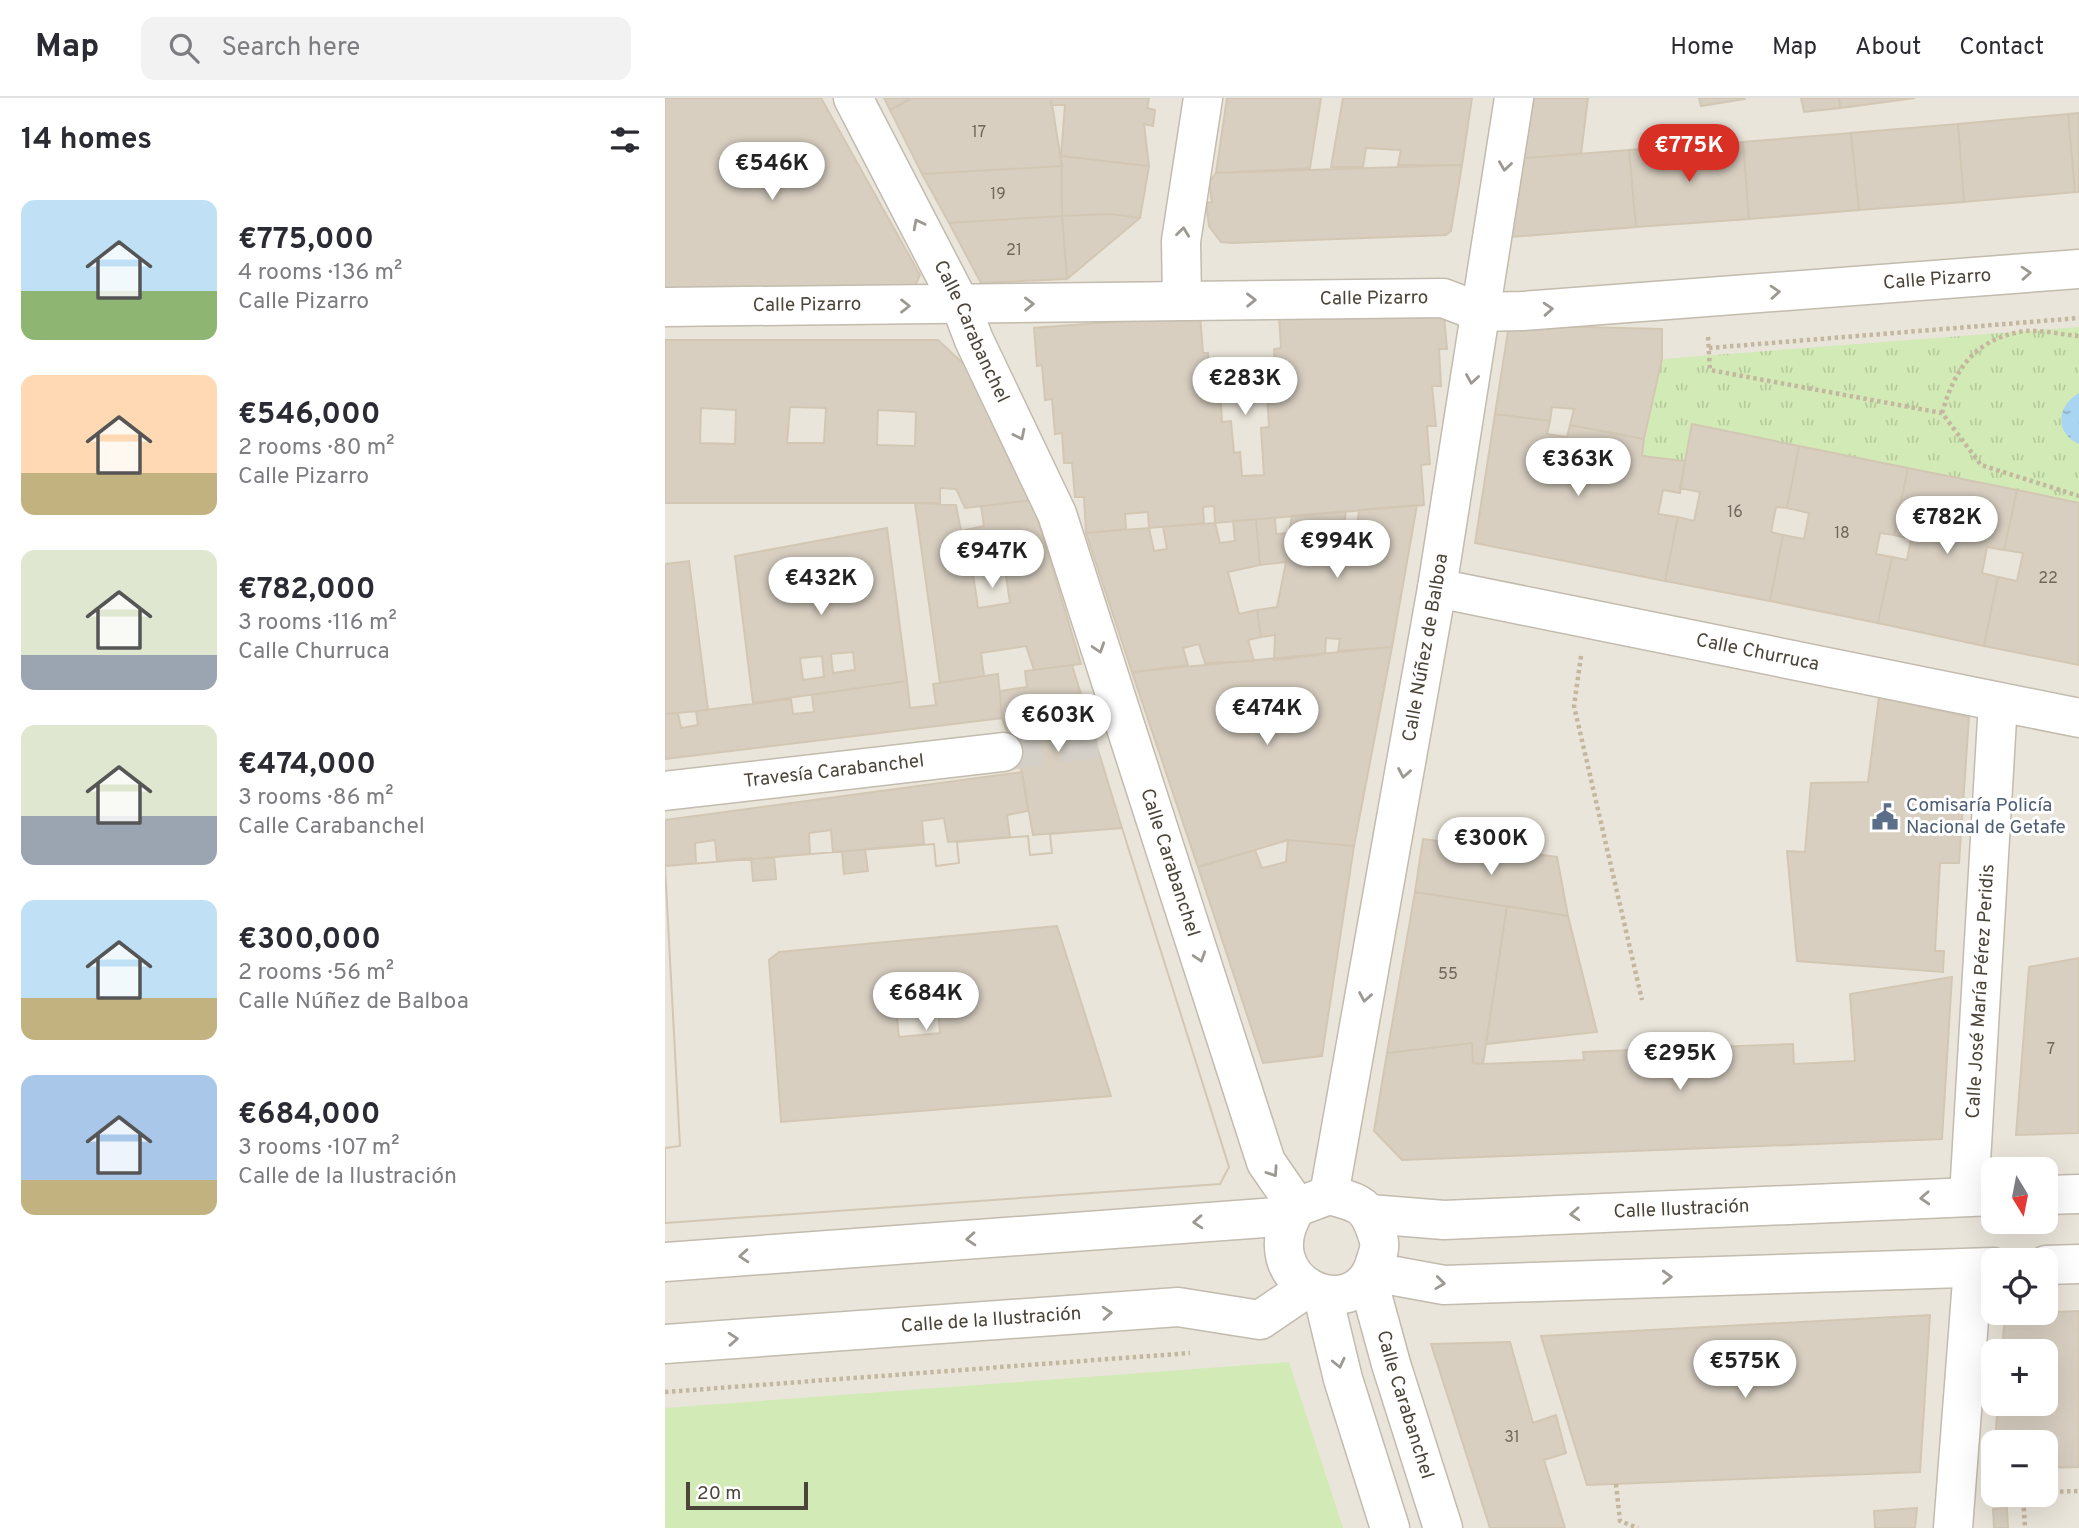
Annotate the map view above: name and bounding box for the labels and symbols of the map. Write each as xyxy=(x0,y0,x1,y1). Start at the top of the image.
house number: 17 xyxy=(972,123,986,143)
pin: €775K xyxy=(1640,125,1738,184)
pin: €546K xyxy=(723,142,821,202)
one-way arrow xyxy=(1497,160,1512,171)
house number: 19 xyxy=(990,185,1006,205)
one-way arrow xyxy=(913,219,927,231)
one-way arrow xyxy=(1175,226,1190,238)
house number: 21 xyxy=(1006,241,1022,261)
street label: Calle Carabanchel xyxy=(928,256,1014,407)
street label: Calle Pizarro xyxy=(1882,264,1992,296)
one-way arrow xyxy=(2021,266,2032,281)
one-way arrow xyxy=(1770,285,1781,300)
street label: Calle Pizarro xyxy=(1320,286,1428,311)
one-way arrow xyxy=(1246,292,1256,308)
street label: Calle Pizarro xyxy=(753,293,861,318)
one-way arrow xyxy=(1024,297,1035,312)
one-way arrow xyxy=(900,298,910,314)
one-way arrow xyxy=(1543,302,1554,317)
pin: €283K xyxy=(1196,358,1294,417)
one-way arrow xyxy=(1465,373,1480,385)
one-way arrow xyxy=(1011,428,1025,440)
pin: €363K xyxy=(1529,438,1627,498)
pin: €782K xyxy=(1898,496,1996,556)
house number: 16 xyxy=(1727,503,1743,523)
pin: €994K xyxy=(1288,520,1386,580)
house number: 18 xyxy=(1834,524,1850,544)
pin: €947K xyxy=(943,531,1041,590)
street label: Calle Núñez de Balboa xyxy=(1398,552,1454,744)
pin: €432K xyxy=(772,558,870,617)
house number: 22 xyxy=(2038,569,2058,589)
street label: Calle Churruca xyxy=(1694,629,1821,677)
one-way arrow xyxy=(1091,641,1106,653)
pin: €474K xyxy=(1218,688,1316,747)
pin: €603K xyxy=(1009,694,1107,754)
street label: Travesía Carabanchel xyxy=(742,749,926,794)
one-way arrow xyxy=(1398,767,1413,779)
street label: Calle Carabanchel xyxy=(1134,786,1205,940)
place label: Comisaría Policía Nacional de Getafe xyxy=(1906,794,2066,840)
public building icon: Comisaría Policía Nacional de Getafe xyxy=(1870,802,1900,832)
pin: €300K xyxy=(1442,818,1540,877)
street label: Calle José María Pérez Peridis xyxy=(1962,863,2000,1119)
one-way arrow xyxy=(1191,951,1206,963)
house number: 55 xyxy=(1438,965,1458,985)
pin: €684K xyxy=(877,972,975,1032)
one-way arrow xyxy=(1358,991,1373,1003)
pin: €295K xyxy=(1631,1032,1729,1092)
house number: 7 xyxy=(2047,1040,2055,1060)
north arrow xyxy=(1981,1157,2058,1234)
one-way arrow xyxy=(1265,1164,1277,1177)
one-way arrow xyxy=(1919,1191,1930,1206)
street label: Calle Ilustración xyxy=(1613,1195,1750,1225)
one-way arrow xyxy=(1570,1207,1581,1222)
one-way arrow xyxy=(1192,1214,1203,1229)
one-way arrow xyxy=(966,1231,977,1246)
one-way arrow xyxy=(739,1248,750,1263)
one-way arrow xyxy=(1662,1270,1673,1285)
one-way arrow xyxy=(1435,1275,1446,1290)
street label: Calle de la Ilustración xyxy=(900,1302,1082,1339)
one-way arrow xyxy=(1101,1305,1112,1320)
street label: Calle Carabanchel xyxy=(1370,1328,1439,1482)
one-way arrow xyxy=(728,1332,739,1347)
pin: €575K xyxy=(1696,1340,1794,1400)
one-way arrow xyxy=(1331,1357,1345,1369)
house number: 31 xyxy=(1504,1428,1520,1448)
scale bar xyxy=(686,1479,809,1511)

